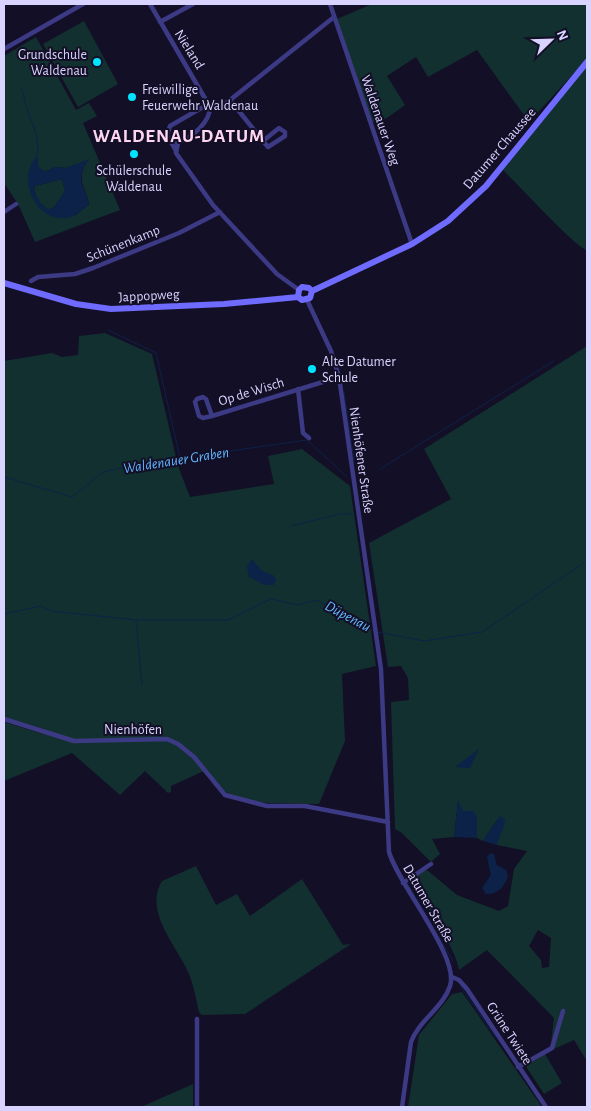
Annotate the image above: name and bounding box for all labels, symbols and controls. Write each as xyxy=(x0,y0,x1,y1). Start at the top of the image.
north arrow xyxy=(526,15,576,65)
street label: Nieland xyxy=(172,27,207,72)
text: N xyxy=(554,28,570,43)
place label: Grundschule Waldenau xyxy=(18,48,87,78)
marker: Grundschule Waldenau xyxy=(91,56,103,68)
street label: Waldenauer Weg xyxy=(358,73,402,167)
place label: Freiwillige Feuerwehr Waldenau xyxy=(142,83,258,113)
marker: Freiwillige Feuerwehr Waldenau xyxy=(126,91,138,103)
street label: Datumer Chaussee xyxy=(461,105,539,192)
district label: WALDENAU-DATUM xyxy=(93,127,265,146)
marker: Schülerschule Waldenau xyxy=(128,148,140,160)
place label: Schülerschule Waldenau xyxy=(96,164,172,194)
street label: Schünenkamp xyxy=(85,223,162,265)
street label: Jappopweg xyxy=(118,287,180,305)
place label: Alte Datumer Schule xyxy=(322,355,396,385)
marker: Alte Datumer Schule xyxy=(306,363,318,375)
street label: Op de Wisch xyxy=(217,375,286,409)
street label: Nienhöfener Straße xyxy=(347,406,375,514)
water label: Waldenauer Graben xyxy=(122,445,230,476)
water label: Düpenau xyxy=(323,598,373,635)
street label: Nienhöfen xyxy=(104,723,162,737)
street label: Datumer Straße xyxy=(400,862,456,945)
street label: Grüne Twiete xyxy=(484,1000,535,1067)

